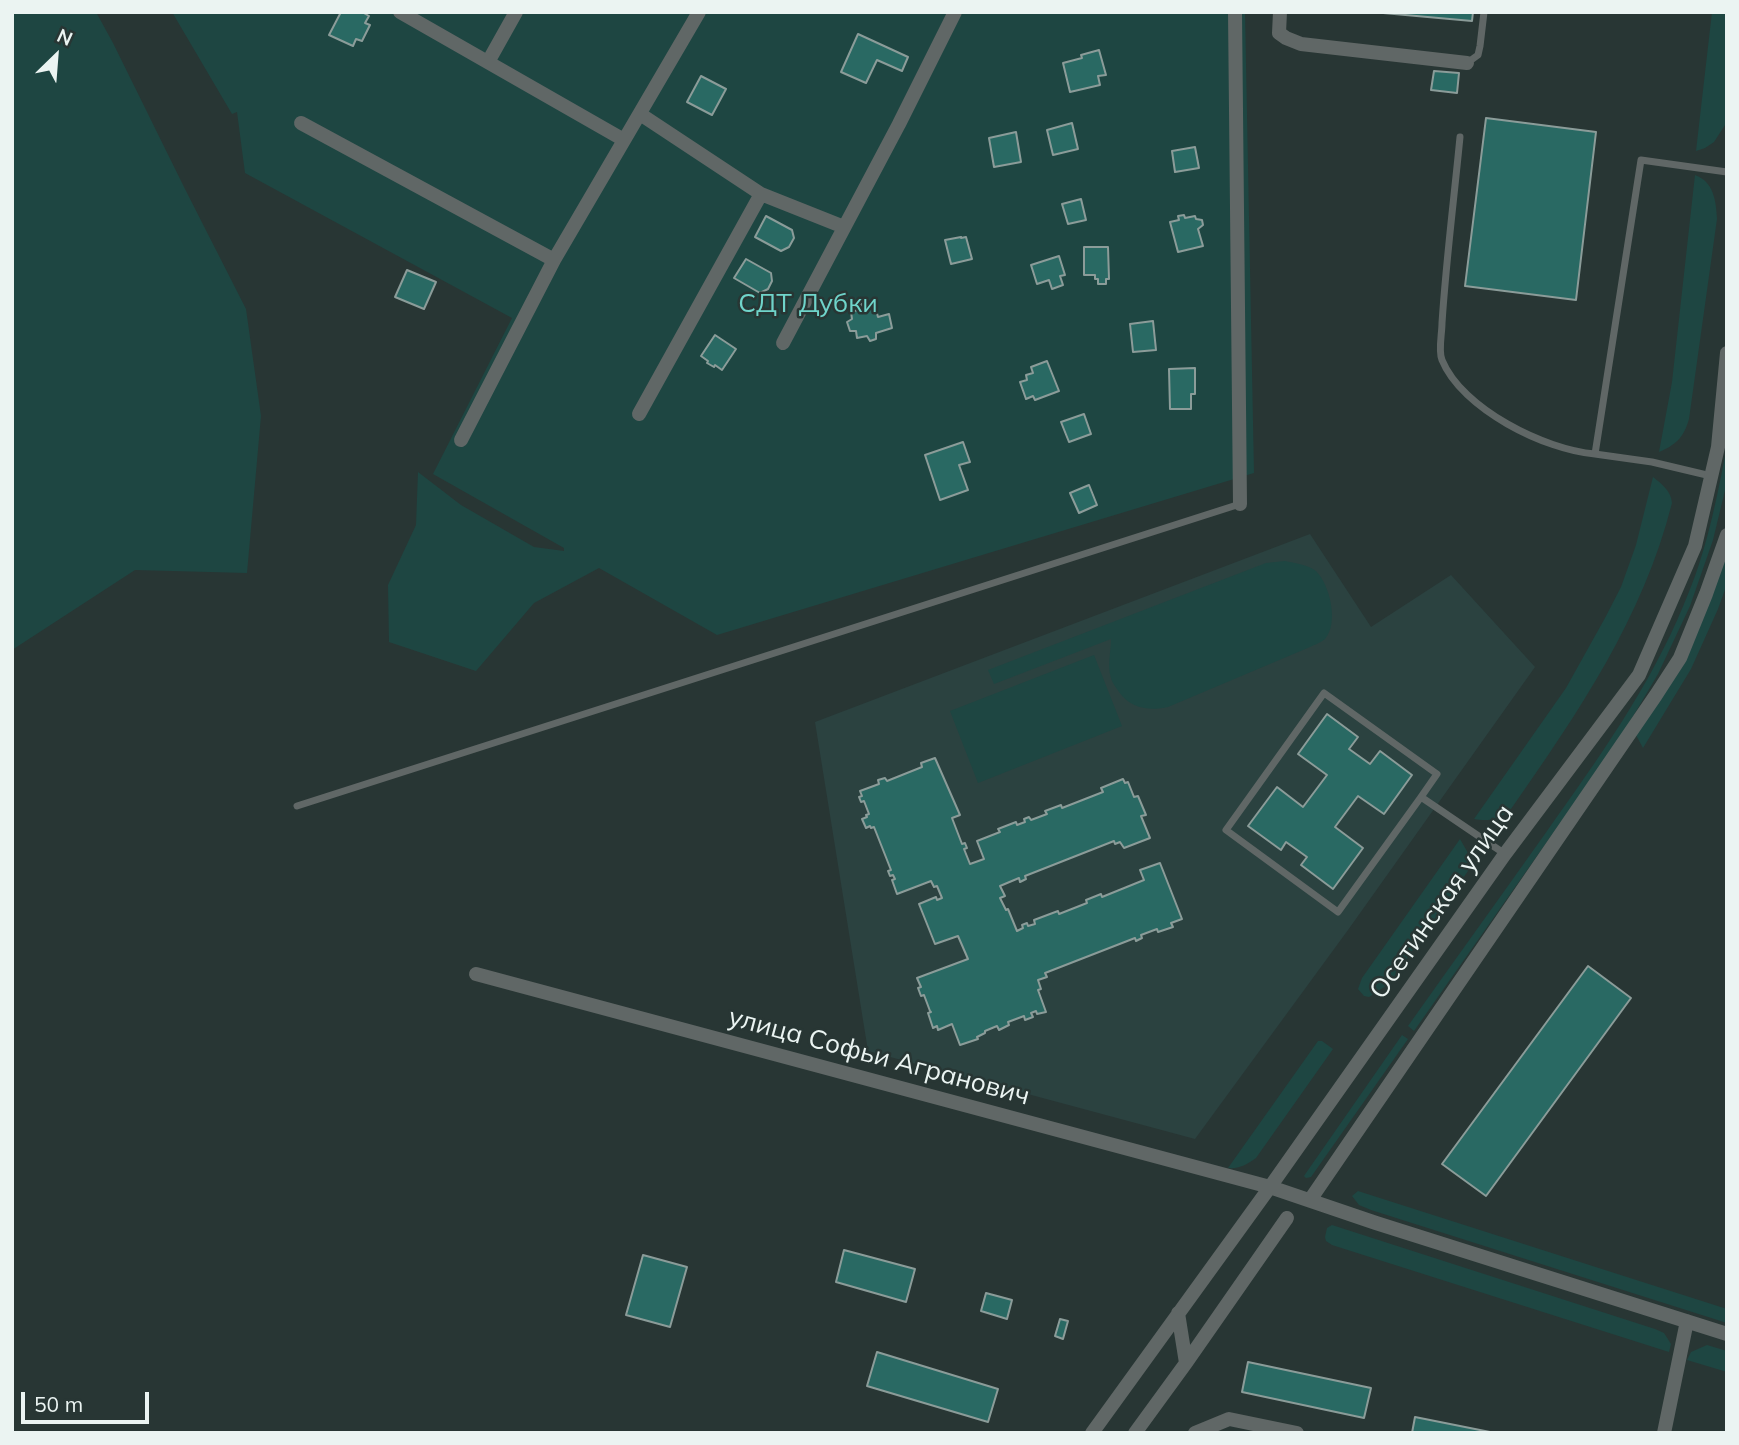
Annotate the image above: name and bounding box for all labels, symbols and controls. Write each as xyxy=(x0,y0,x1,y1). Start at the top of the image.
north arrow xyxy=(21,21,91,91)
text: N xyxy=(53,23,76,51)
park label: СДТ Дубки xyxy=(738,288,878,320)
street label: Осетинская улица xyxy=(1363,799,1521,1005)
street label: улица Софьи Агранович xyxy=(725,1002,1033,1112)
scale bar xyxy=(24,1378,152,1422)
text: 50 m xyxy=(34,1391,83,1417)

